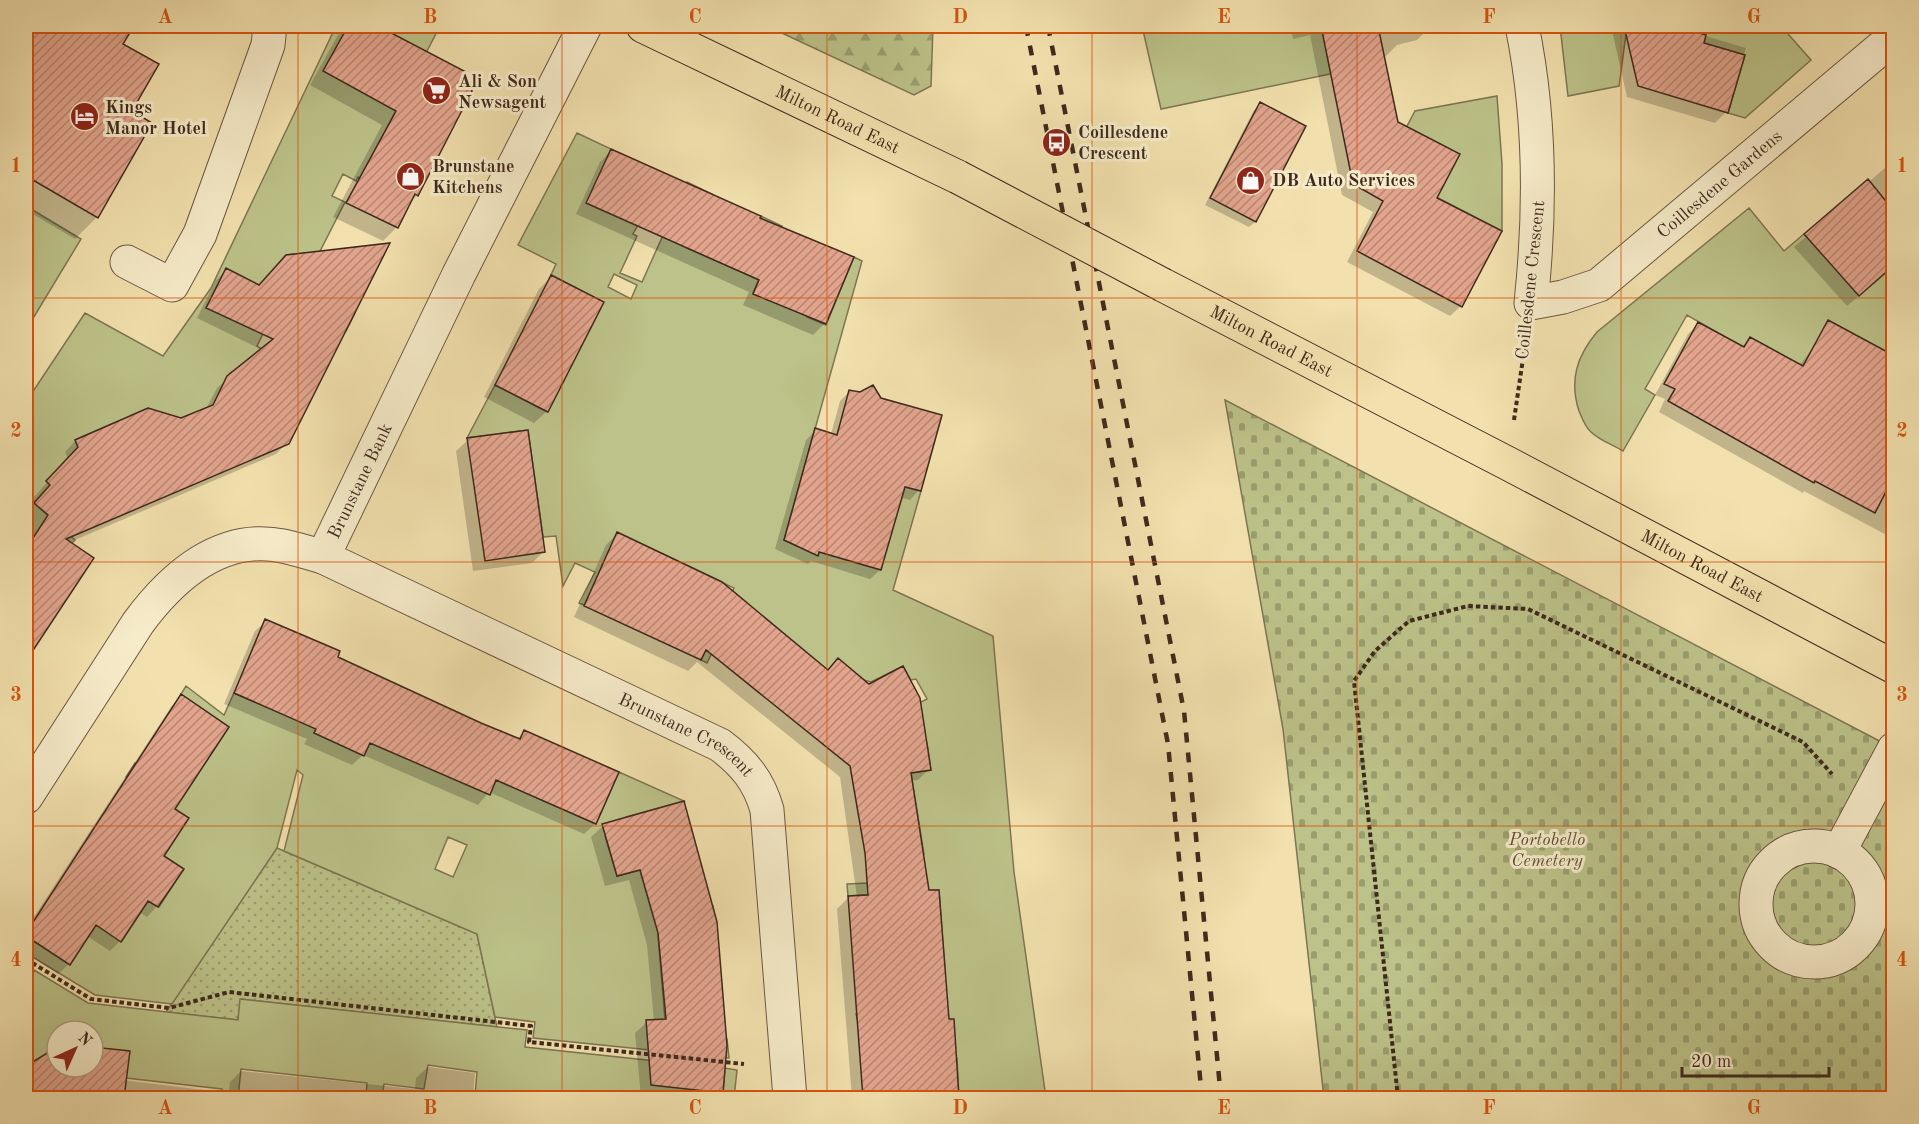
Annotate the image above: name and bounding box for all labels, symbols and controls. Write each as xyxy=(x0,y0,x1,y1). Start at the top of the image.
text: A xyxy=(157,8,173,28)
text: B xyxy=(423,8,437,28)
text: C xyxy=(688,8,702,28)
text: D xyxy=(952,8,968,28)
text: E xyxy=(1217,8,1231,28)
text: F xyxy=(1482,8,1496,28)
text: G xyxy=(1747,8,1761,28)
place label: Ali & Son Newsagent xyxy=(458,73,547,112)
supermarket icon: Ali & Son Newsagent xyxy=(421,75,453,107)
street label: Milton Road East xyxy=(772,83,902,158)
place label: Kings Manor Hotel xyxy=(105,99,207,138)
hotel icon: Kings Manor Hotel xyxy=(68,101,100,133)
place label: Coillesdene Crescent xyxy=(1078,124,1168,163)
bus stop icon: Coillesdene Crescent xyxy=(1041,126,1073,158)
street label: Coillesdene Gardens xyxy=(1654,127,1786,242)
text: 1 xyxy=(10,157,22,177)
text: 1 xyxy=(1896,157,1908,177)
place label: Brunstane Kitchens xyxy=(432,158,514,197)
shop icon: Brunstane Kitchens xyxy=(395,160,427,192)
shop icon: DB Auto Services xyxy=(1235,164,1267,196)
place label: DB Auto Services xyxy=(1272,172,1415,190)
street label: Coillesdene Crescent xyxy=(1514,200,1548,361)
street label: Milton Road East xyxy=(1207,303,1335,381)
street label: Brunstane Bank xyxy=(325,421,396,542)
text: 2 xyxy=(10,422,22,442)
text: 2 xyxy=(1896,422,1908,442)
street label: Milton Road East xyxy=(1638,527,1766,606)
text: 3 xyxy=(10,686,22,706)
text: 3 xyxy=(1896,686,1908,706)
street label: Brunstane Crescent xyxy=(616,690,757,780)
park label: Portobello Cemetery xyxy=(1508,831,1585,870)
text: 4 xyxy=(10,951,22,971)
text: 4 xyxy=(1896,951,1908,971)
north arrow xyxy=(45,1019,105,1079)
text: N xyxy=(74,1030,95,1050)
scale bar xyxy=(1682,1040,1829,1078)
text: 20 m xyxy=(1691,1053,1731,1071)
text: A xyxy=(157,1099,173,1119)
text: B xyxy=(423,1099,437,1119)
text: C xyxy=(688,1099,702,1119)
text: D xyxy=(952,1099,968,1119)
text: E xyxy=(1217,1099,1231,1119)
text: F xyxy=(1482,1099,1496,1119)
text: G xyxy=(1747,1099,1761,1119)

